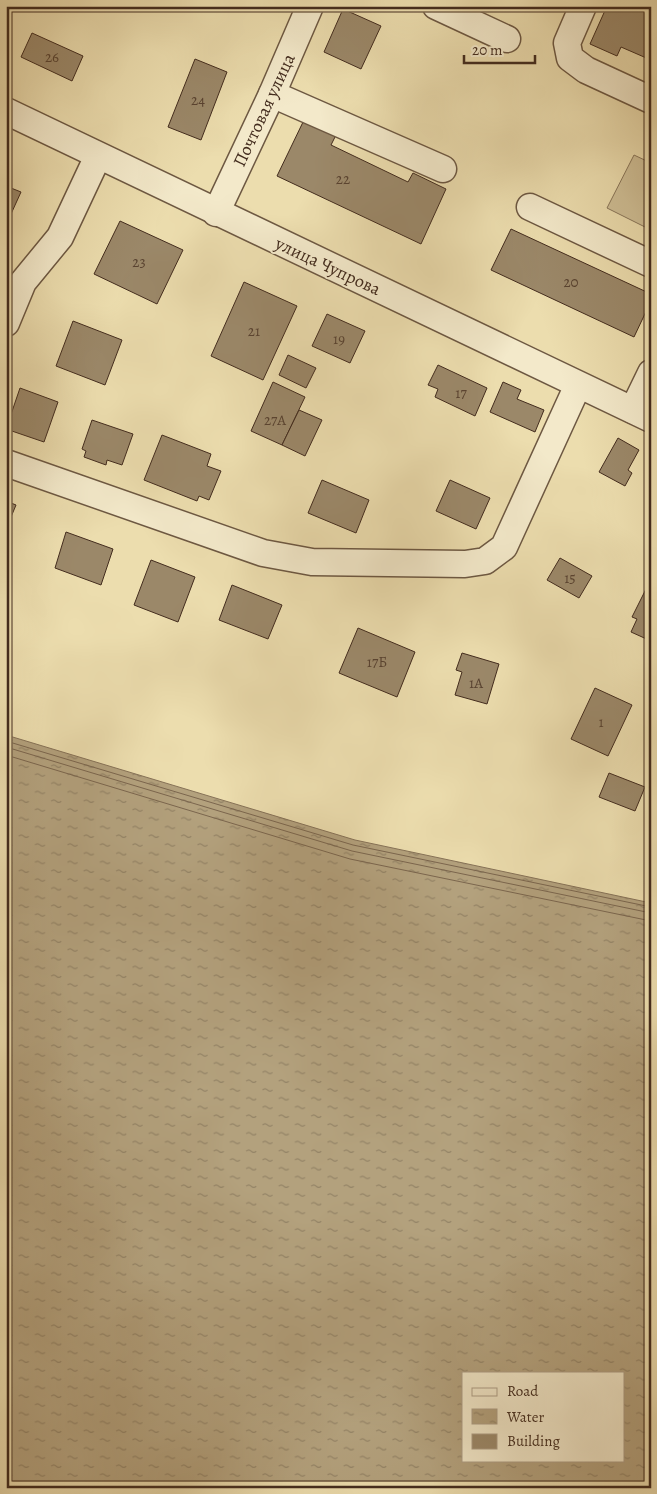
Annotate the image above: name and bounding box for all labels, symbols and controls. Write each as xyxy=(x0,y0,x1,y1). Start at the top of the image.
scale bar xyxy=(464,32,536,64)
text: 20 m xyxy=(472,40,503,60)
house number: 26 xyxy=(45,47,59,67)
street label: Почтовая улица xyxy=(227,49,301,170)
house number: 24 xyxy=(191,90,205,110)
house number: 22 xyxy=(336,169,350,189)
street label: улица Чупрова xyxy=(271,231,385,301)
house number: 23 xyxy=(132,252,146,272)
house number: 20 xyxy=(563,272,579,292)
house number: 21 xyxy=(248,321,260,341)
house number: 19 xyxy=(333,329,345,349)
house number: 17 xyxy=(455,383,467,403)
house number: 27А xyxy=(264,410,286,430)
house number: 15 xyxy=(564,568,576,588)
house number: 17Б xyxy=(367,652,387,672)
house number: 1А xyxy=(469,673,483,693)
house number: 1 xyxy=(598,712,604,732)
legend xyxy=(462,1372,624,1462)
text: Road xyxy=(507,1381,539,1401)
text: Water xyxy=(506,1407,544,1427)
text: Building xyxy=(507,1431,560,1451)

